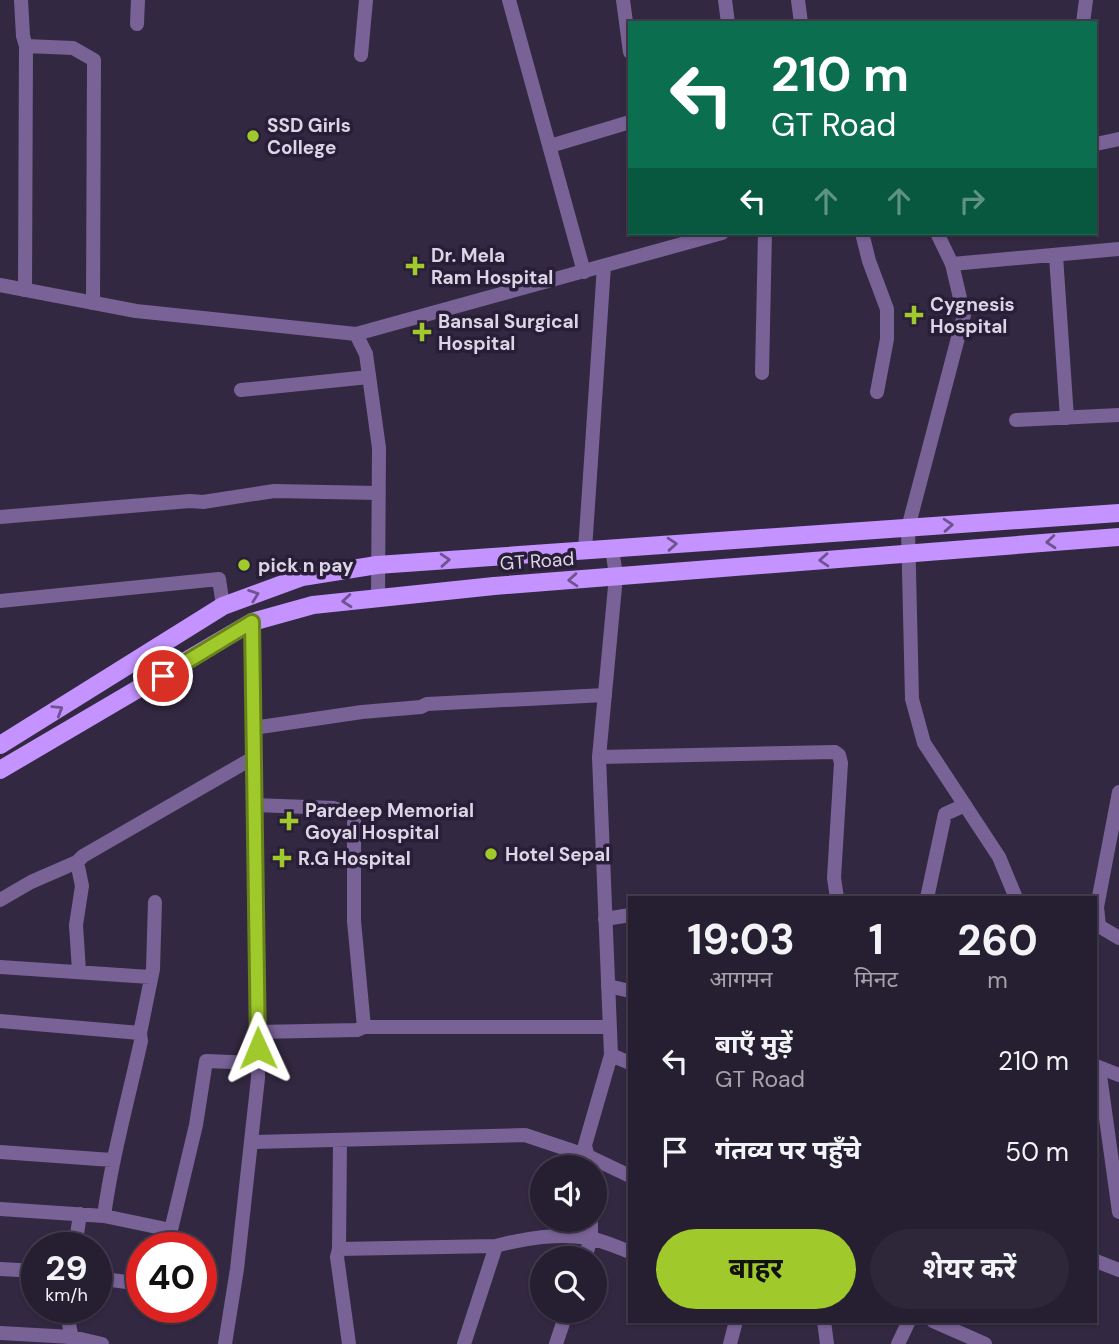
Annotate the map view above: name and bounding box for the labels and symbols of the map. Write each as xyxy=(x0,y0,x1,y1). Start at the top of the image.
place label: SSD Girls College xyxy=(267,113,351,160)
marker: SSD Girls College xyxy=(245,128,261,144)
place label: Dr. Mela Ram Hospital xyxy=(431,243,553,290)
marker: Dr. Mela Ram Hospital xyxy=(405,256,425,276)
place label: Cygnesis Hospital xyxy=(930,292,1015,339)
marker: Cygnesis Hospital xyxy=(904,305,924,325)
place label: Bansal Surgical Hospital xyxy=(438,309,579,356)
marker: Bansal Surgical Hospital xyxy=(412,322,432,342)
one-way arrow xyxy=(942,518,953,533)
one-way arrow xyxy=(1045,534,1056,549)
one-way arrow xyxy=(666,536,677,551)
street label: GT Road xyxy=(499,546,575,576)
one-way arrow xyxy=(818,552,829,567)
place label: pick n pay xyxy=(258,553,354,578)
one-way arrow xyxy=(440,553,451,568)
marker: pick n pay xyxy=(236,557,252,573)
one-way arrow xyxy=(567,572,578,587)
one-way arrow xyxy=(247,589,259,603)
one-way arrow xyxy=(341,594,352,609)
pin xyxy=(133,646,193,706)
one-way arrow xyxy=(51,705,64,718)
place label: Pardeep Memorial Goyal Hospital xyxy=(305,798,474,845)
marker: Pardeep Memorial Goyal Hospital xyxy=(279,811,299,831)
place label: Hotel Sepal xyxy=(505,842,610,867)
place label: R.G Hospital xyxy=(298,846,411,871)
marker: Hotel Sepal xyxy=(483,846,499,862)
marker: R.G Hospital xyxy=(272,848,292,868)
position arrow xyxy=(221,1011,295,1085)
speed limit sign: 40 xyxy=(126,1232,217,1323)

